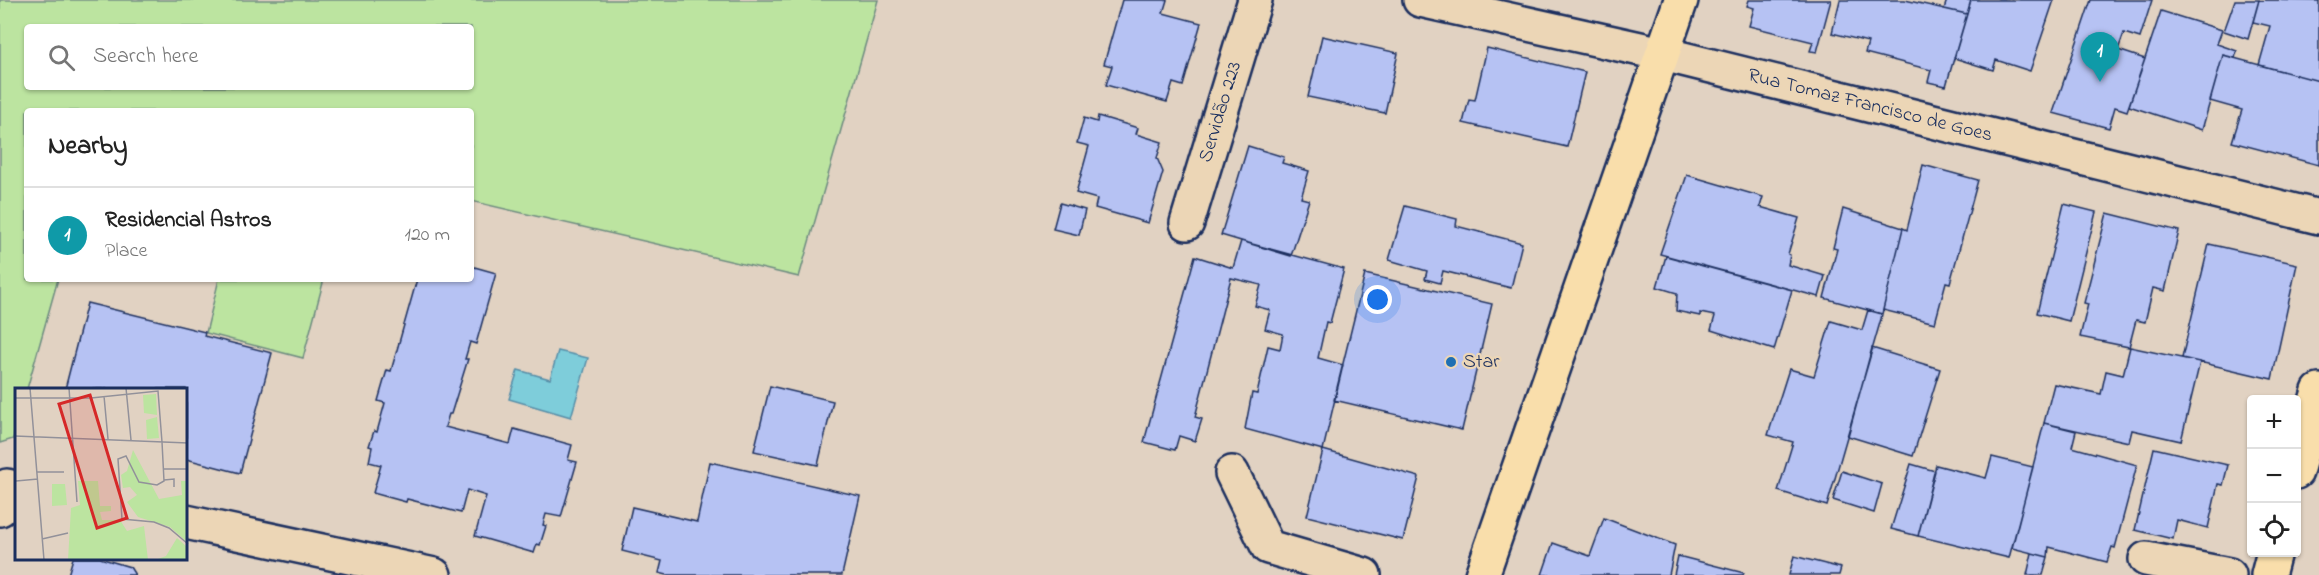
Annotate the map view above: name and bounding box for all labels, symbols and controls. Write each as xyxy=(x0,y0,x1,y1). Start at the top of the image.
search box xyxy=(24,24,474,90)
pin: 1 xyxy=(2080,32,2120,82)
icon: search xyxy=(45,41,78,74)
text: Search here xyxy=(93,41,198,73)
street label: Servidão 223 xyxy=(1192,58,1250,166)
street label: Rua Tomaz Francisco de Goes xyxy=(1745,62,1995,150)
text: Nearby xyxy=(48,128,127,166)
text: Residencial Astros xyxy=(105,205,272,237)
text: 1 xyxy=(64,221,71,250)
text: 120 m xyxy=(405,221,450,250)
text: Place xyxy=(105,237,147,266)
your location xyxy=(1363,285,1392,314)
place label: Star xyxy=(1463,348,1500,377)
marker: Star xyxy=(1444,355,1458,369)
inset map xyxy=(15,388,188,560)
map controls xyxy=(2247,395,2301,557)
button: + xyxy=(2247,395,2301,449)
button: − xyxy=(2247,449,2301,503)
button: locate xyxy=(2247,503,2301,557)

